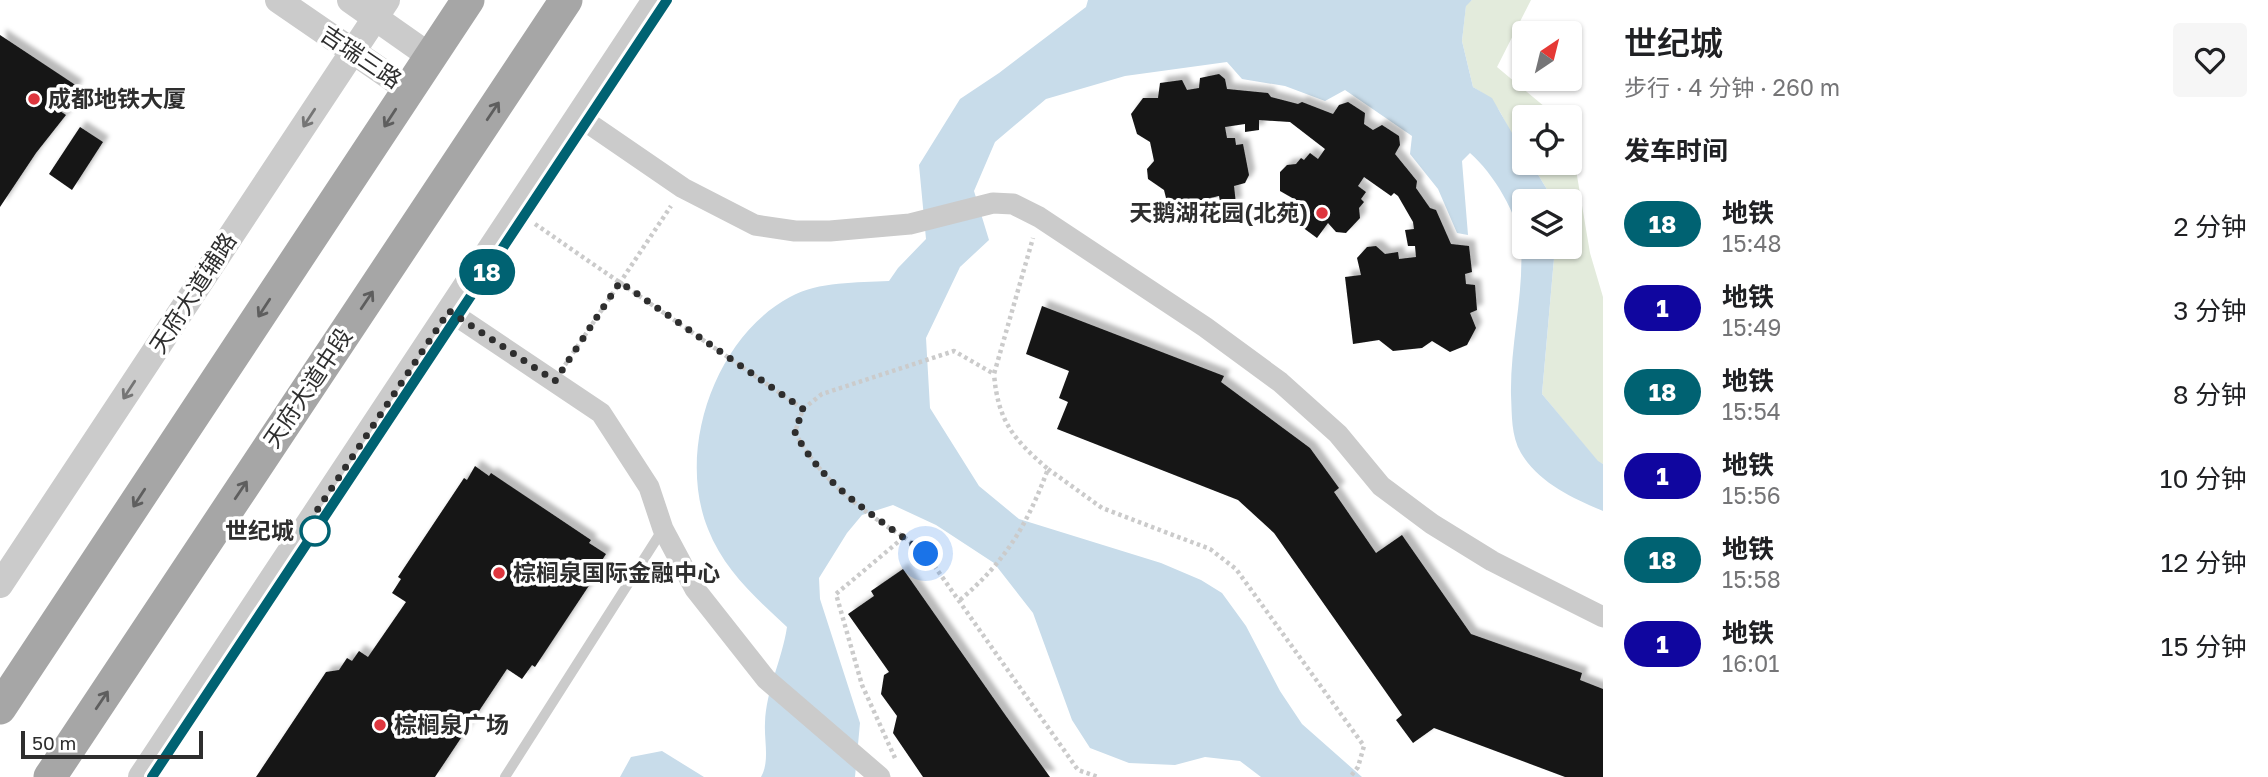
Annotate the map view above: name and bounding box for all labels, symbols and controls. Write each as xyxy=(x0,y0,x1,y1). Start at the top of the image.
street label: 吉瑞三路 xyxy=(316,19,408,94)
north arrow xyxy=(1512,21,1582,91)
map controls xyxy=(1512,21,1582,259)
text: 世纪城 xyxy=(1624,23,1723,62)
button: heart xyxy=(2173,23,2247,97)
text: 步行 · 4 分钟 · 260 m xyxy=(1624,73,1840,101)
place label: 成都地铁大厦 xyxy=(48,84,186,112)
marker: 成都地铁大厦 xyxy=(26,91,42,107)
one-way arrow xyxy=(486,102,500,121)
button: locate xyxy=(1512,105,1582,175)
one-way arrow xyxy=(301,108,316,127)
one-way arrow xyxy=(382,108,397,127)
text: 发车时间 xyxy=(1624,135,1728,166)
button: layers xyxy=(1512,189,1582,259)
text: 地铁 xyxy=(1722,197,1774,228)
place label: 天鹅湖花园(北苑) xyxy=(1130,198,1308,226)
marker: 天鹅湖花园(北苑) xyxy=(1314,205,1330,221)
text: 18 xyxy=(1649,209,1676,238)
text: 2 分钟 xyxy=(2173,211,2247,242)
street label: 天府大道辅路 xyxy=(143,227,241,358)
text: 15:48 xyxy=(1722,229,1781,257)
line badge: 18 xyxy=(456,249,518,295)
text: 18 xyxy=(473,257,501,286)
text: 地铁 xyxy=(1722,281,1774,312)
one-way arrow xyxy=(360,291,374,310)
text: 1 xyxy=(1656,293,1669,322)
text: 3 分钟 xyxy=(2173,295,2247,326)
one-way arrow xyxy=(257,298,271,317)
text: 15:49 xyxy=(1722,313,1781,341)
street label: 天府大道中段 xyxy=(257,322,357,452)
text: 地铁 xyxy=(1722,365,1774,396)
text: 18 xyxy=(1649,377,1676,406)
text: 8 分钟 xyxy=(2173,379,2247,410)
one-way arrow xyxy=(122,380,136,399)
text: 15:54 xyxy=(1722,397,1781,425)
text: 地铁 xyxy=(1722,449,1774,480)
text: 1 xyxy=(1656,461,1669,490)
text: 10 分钟 xyxy=(2160,463,2247,494)
one-way arrow xyxy=(234,481,248,500)
text: 15:56 xyxy=(1722,481,1781,509)
one-way arrow xyxy=(132,488,146,507)
place label: 世纪城 xyxy=(225,516,294,544)
marker: 世纪城 xyxy=(300,516,330,546)
text: 地铁 xyxy=(1722,533,1774,564)
your location xyxy=(908,536,943,571)
text: 18 xyxy=(1649,545,1676,574)
text: 12 分钟 xyxy=(2161,547,2247,578)
place label: 棕榈泉国际金融中心 xyxy=(513,558,720,586)
marker: 棕榈泉国际金融中心 xyxy=(491,565,507,581)
text: 15:58 xyxy=(1722,565,1781,593)
text: 地铁 xyxy=(1722,617,1774,648)
text: 1 xyxy=(1656,629,1669,658)
text: 15 分钟 xyxy=(2161,631,2247,662)
text: 16:01 xyxy=(1722,649,1779,677)
one-way arrow xyxy=(94,691,109,710)
place label: 棕榈泉广场 xyxy=(394,710,509,738)
marker: 棕榈泉广场 xyxy=(372,717,388,733)
scale bar xyxy=(21,728,203,760)
text: 50 m xyxy=(32,731,76,754)

